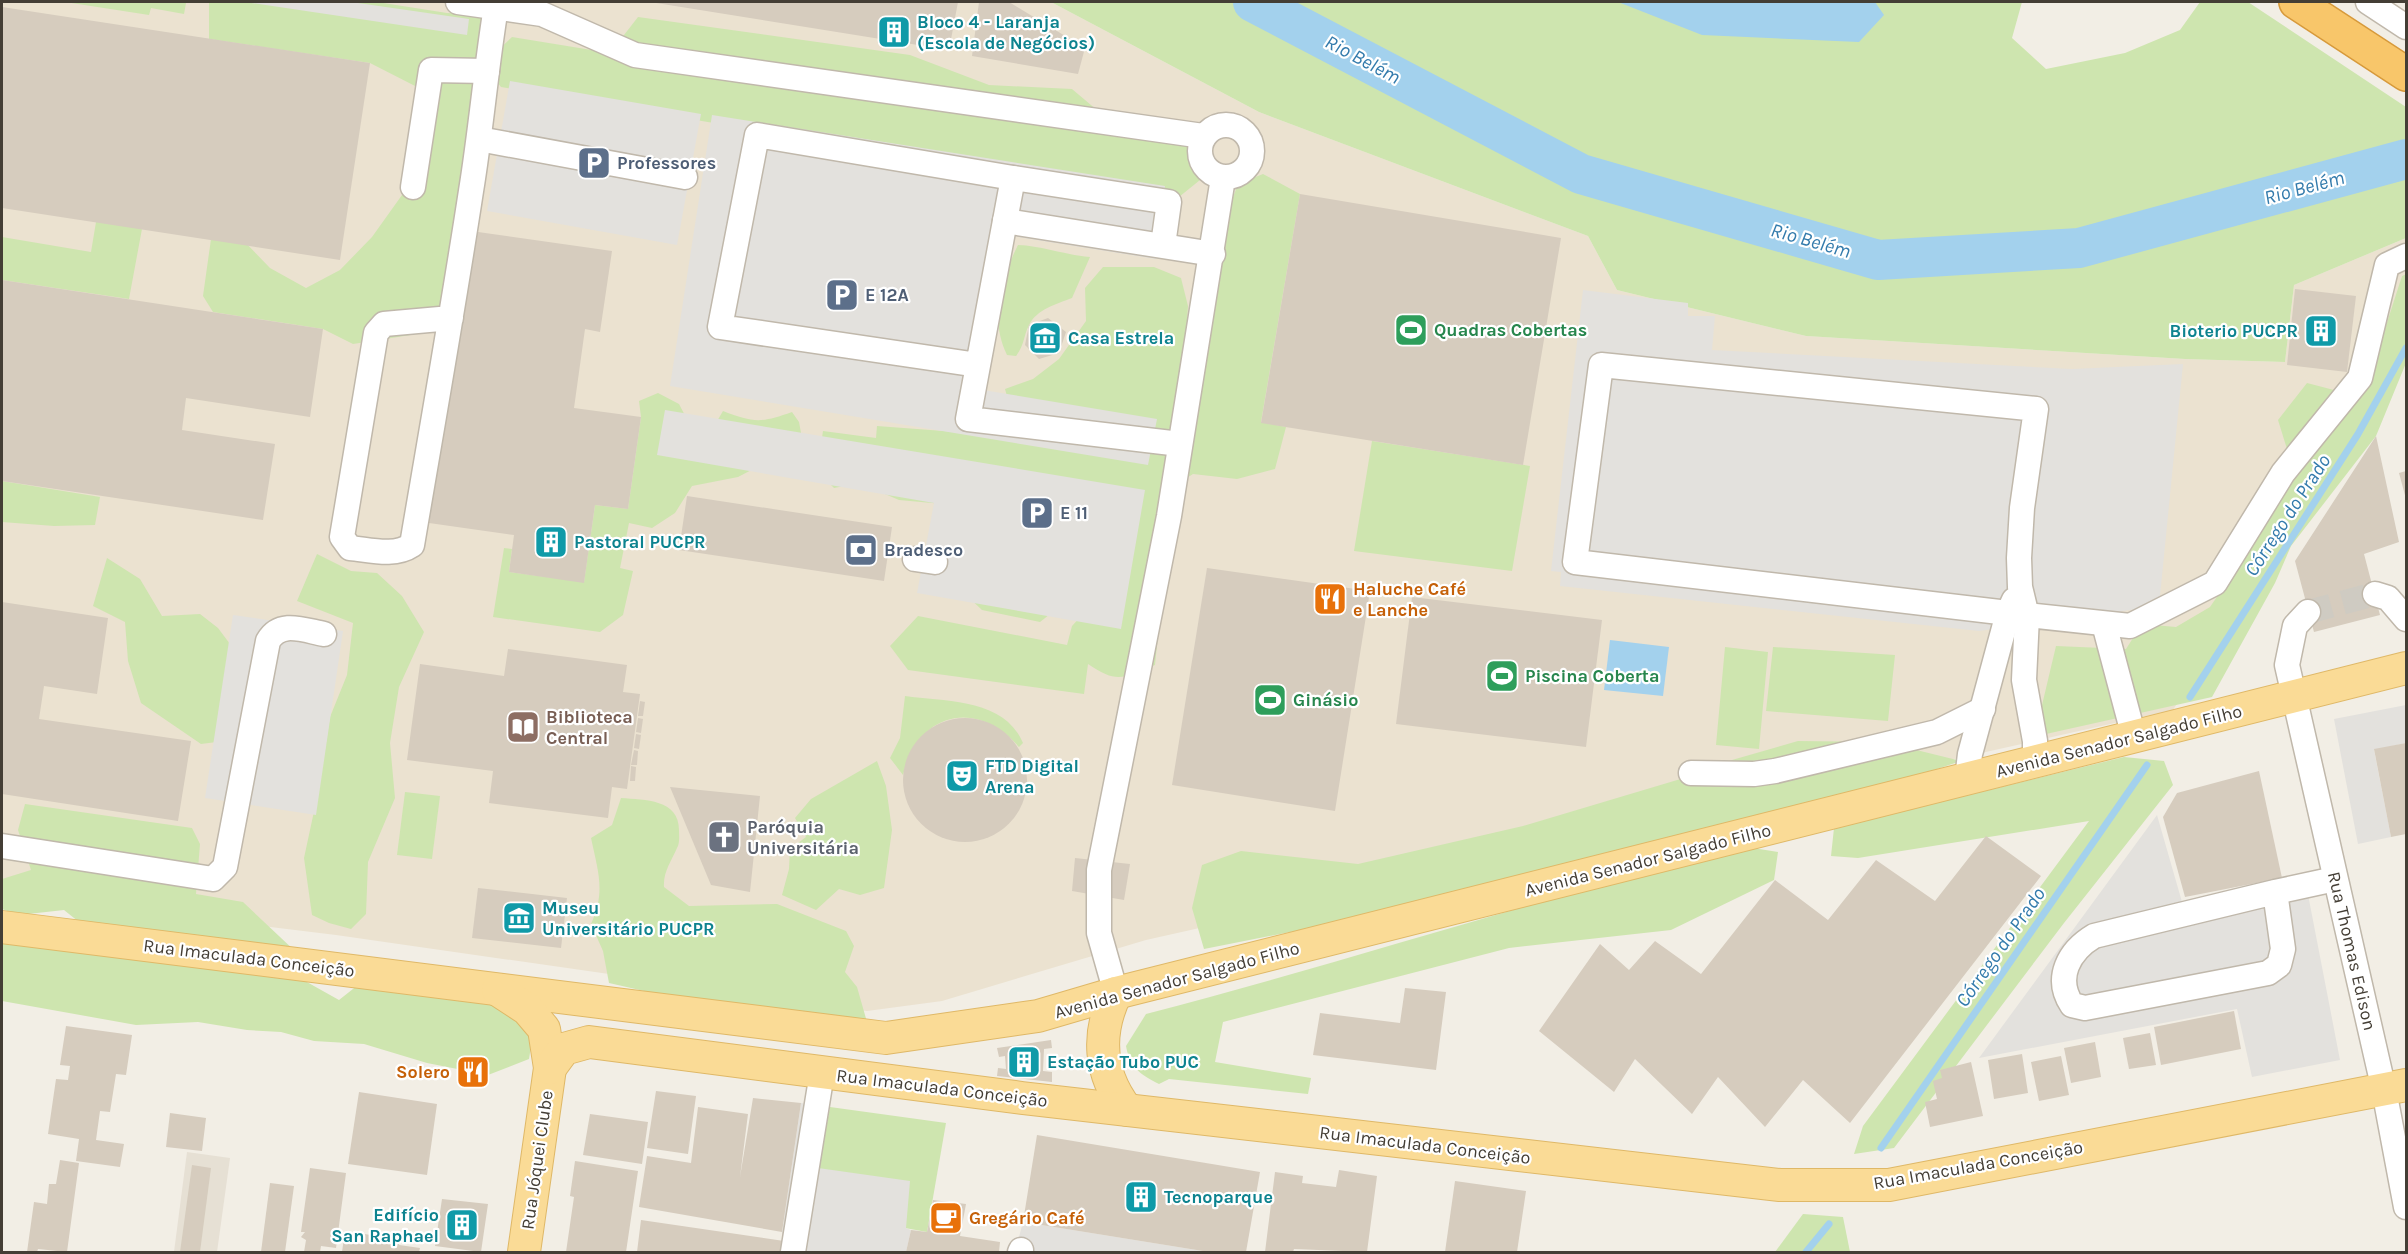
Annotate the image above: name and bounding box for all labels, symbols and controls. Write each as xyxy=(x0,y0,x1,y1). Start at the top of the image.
place label: Bloco 4 - Laranja (Escola de Negócios) xyxy=(917,11,1095,54)
building icon: Bloco 4 - Laranja (Escola de Negócios) xyxy=(876,14,912,50)
water label: Rio Belém xyxy=(1321,30,1404,89)
parking icon: Professores xyxy=(576,145,612,181)
place label: Professores xyxy=(617,152,716,174)
water label: Rio Belém xyxy=(2261,166,2347,209)
water label: Rio Belém xyxy=(1768,218,1853,263)
parking icon: E 12A xyxy=(824,277,860,313)
place label: E 12A xyxy=(865,284,909,306)
sports icon: Quadras Cobertas xyxy=(1393,312,1429,348)
building icon: Bioterio PUCPR xyxy=(2303,313,2339,349)
place label: Quadras Cobertas xyxy=(1434,319,1587,341)
museum icon: Casa Estrela xyxy=(1027,320,1063,356)
place label: Bioterio PUCPR xyxy=(2170,320,2298,342)
place label: Casa Estrela xyxy=(1068,327,1174,349)
water label: Córrego do Prado xyxy=(2240,450,2335,580)
parking icon: E 11 xyxy=(1019,495,1055,531)
place label: E 11 xyxy=(1060,502,1088,524)
building icon: Pastoral PUCPR xyxy=(533,524,569,560)
place label: Pastoral PUCPR xyxy=(574,531,706,553)
bank icon: Bradesco xyxy=(843,532,879,568)
place label: Bradesco xyxy=(884,539,963,561)
place label: Haluche Café e Lanche xyxy=(1353,578,1466,621)
restaurant icon: Haluche Café e Lanche xyxy=(1312,581,1348,617)
sports icon: Piscina Coberta xyxy=(1484,658,1520,694)
place label: Piscina Coberta xyxy=(1525,665,1659,687)
sports icon: Ginásio xyxy=(1252,682,1288,718)
place label: Ginásio xyxy=(1293,689,1358,711)
street label: Avenida Senador Salgado Filho xyxy=(1994,700,2244,782)
place label: Biblioteca Central xyxy=(546,706,633,749)
library icon: Biblioteca Central xyxy=(505,709,541,745)
place label: FTD Digital Arena xyxy=(985,755,1079,798)
theatre icon: FTD Digital Arena xyxy=(944,758,980,794)
place label: Paróquia Universitária xyxy=(747,816,859,859)
church icon: Paróquia Universitária xyxy=(706,819,742,855)
street label: Avenida Senador Salgado Filho xyxy=(1523,819,1773,901)
street label: Rua Thomas Edison xyxy=(2323,869,2381,1033)
water label: Córrego do Prado xyxy=(1951,883,2050,1011)
place label: Museu Universitário PUCPR xyxy=(542,897,715,940)
museum icon: Museu Universitário PUCPR xyxy=(501,900,537,936)
street label: Rua Imaculada Conceição xyxy=(142,934,356,982)
street label: Avenida Senador Salgado Filho xyxy=(1052,937,1302,1023)
building icon: Estação Tubo PUC xyxy=(1006,1044,1042,1080)
place label: Estação Tubo PUC xyxy=(1047,1051,1199,1073)
restaurant icon: Solero xyxy=(455,1054,491,1090)
place label: Solero xyxy=(396,1061,450,1083)
street label: Rua Imaculada Conceição xyxy=(835,1064,1049,1112)
street label: Rua Jóquei Clube xyxy=(516,1089,558,1231)
street label: Rua Imaculada Conceição xyxy=(1318,1121,1532,1169)
street label: Rua Imaculada Conceição xyxy=(1871,1136,2085,1194)
building icon: Tecnoparque xyxy=(1123,1179,1159,1215)
place label: Tecnoparque xyxy=(1164,1186,1273,1208)
cafe icon: Gregário Café xyxy=(928,1200,964,1236)
place label: Edifício San Raphael xyxy=(331,1204,439,1247)
building icon: Edifício San Raphael xyxy=(444,1207,480,1243)
place label: Gregário Café xyxy=(969,1207,1085,1229)

